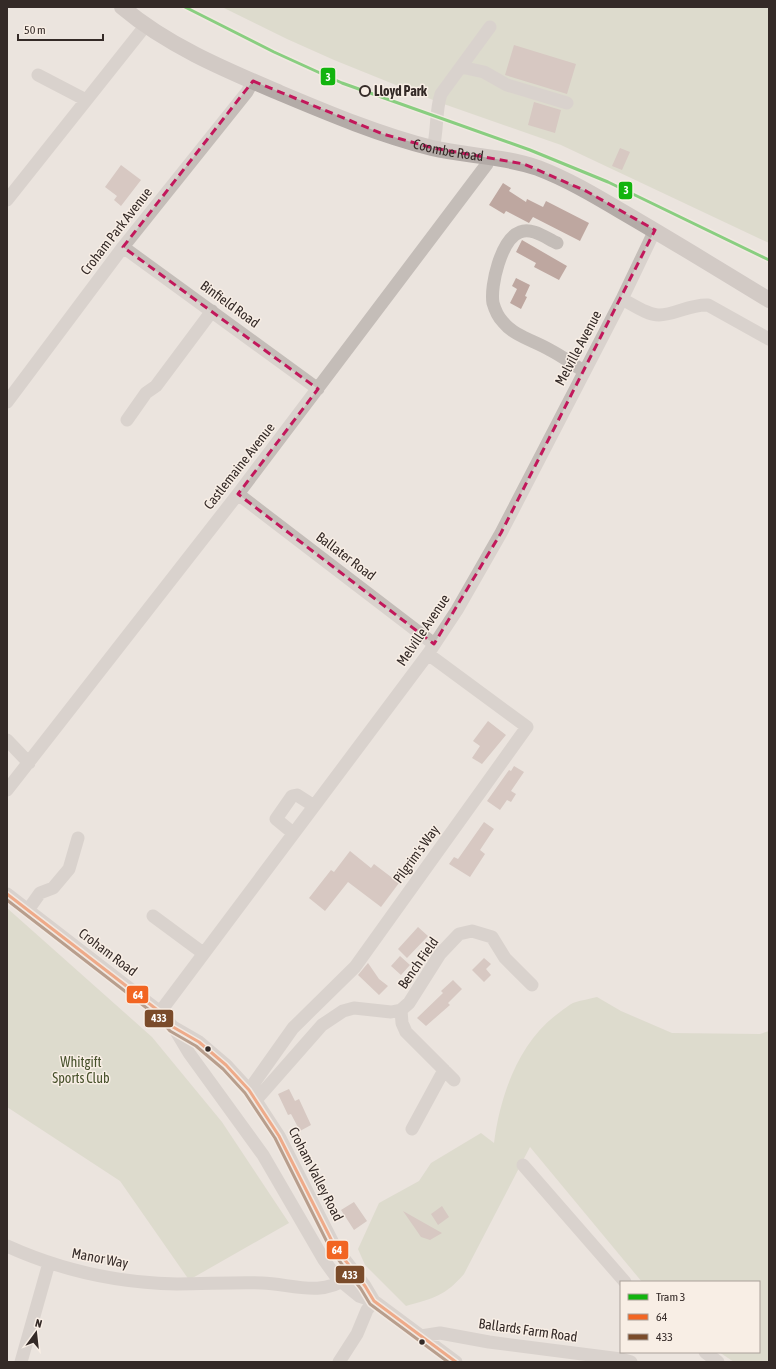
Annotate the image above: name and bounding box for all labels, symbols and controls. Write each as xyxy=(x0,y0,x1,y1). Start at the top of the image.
scale bar xyxy=(18,16,103,42)
text: 50 m xyxy=(24,23,46,37)
line badge: 3 xyxy=(320,67,336,86)
text: 3 xyxy=(325,71,331,83)
place label: Lloyd Park xyxy=(374,83,428,99)
marker: Lloyd Park xyxy=(359,85,371,97)
street label: Coombe Road xyxy=(411,135,485,164)
line badge: 3 xyxy=(618,181,633,200)
street label: Croham Park Avenue xyxy=(77,184,155,278)
text: 3 xyxy=(623,184,629,196)
street label: Binfield Road xyxy=(197,277,263,331)
street label: Melville Avenue xyxy=(552,308,604,388)
street label: Castlemaine Avenue xyxy=(200,420,278,512)
street label: Ballater Road xyxy=(313,529,379,583)
street label: Melville Avenue xyxy=(393,591,453,669)
street label: Pilgrim's Way xyxy=(390,822,442,886)
street label: Croham Road xyxy=(76,925,140,979)
street label: Bench Field xyxy=(394,934,442,992)
line badge: 64 xyxy=(126,985,149,1004)
text: 64 xyxy=(133,989,143,1001)
line badge: 433 xyxy=(144,1009,174,1028)
text: 433 xyxy=(150,1012,167,1024)
unlabelled marker xyxy=(203,1044,213,1054)
park label: Whitgift Sports Club xyxy=(52,1054,110,1086)
street label: Croham Valley Road xyxy=(285,1124,347,1224)
line badge: 64 xyxy=(326,1240,349,1260)
text: 64 xyxy=(332,1244,342,1256)
street label: Manor Way xyxy=(70,1245,130,1271)
line badge: 433 xyxy=(335,1265,365,1284)
text: 433 xyxy=(341,1269,358,1281)
legend xyxy=(620,1281,760,1353)
text: Tram 3 xyxy=(656,1290,685,1304)
text: 64 xyxy=(656,1310,668,1324)
north arrow xyxy=(16,1313,56,1353)
street label: Ballards Farm Road xyxy=(478,1315,578,1345)
text: N xyxy=(34,1317,43,1330)
text: 433 xyxy=(656,1330,673,1344)
unlabelled marker xyxy=(417,1337,427,1347)

